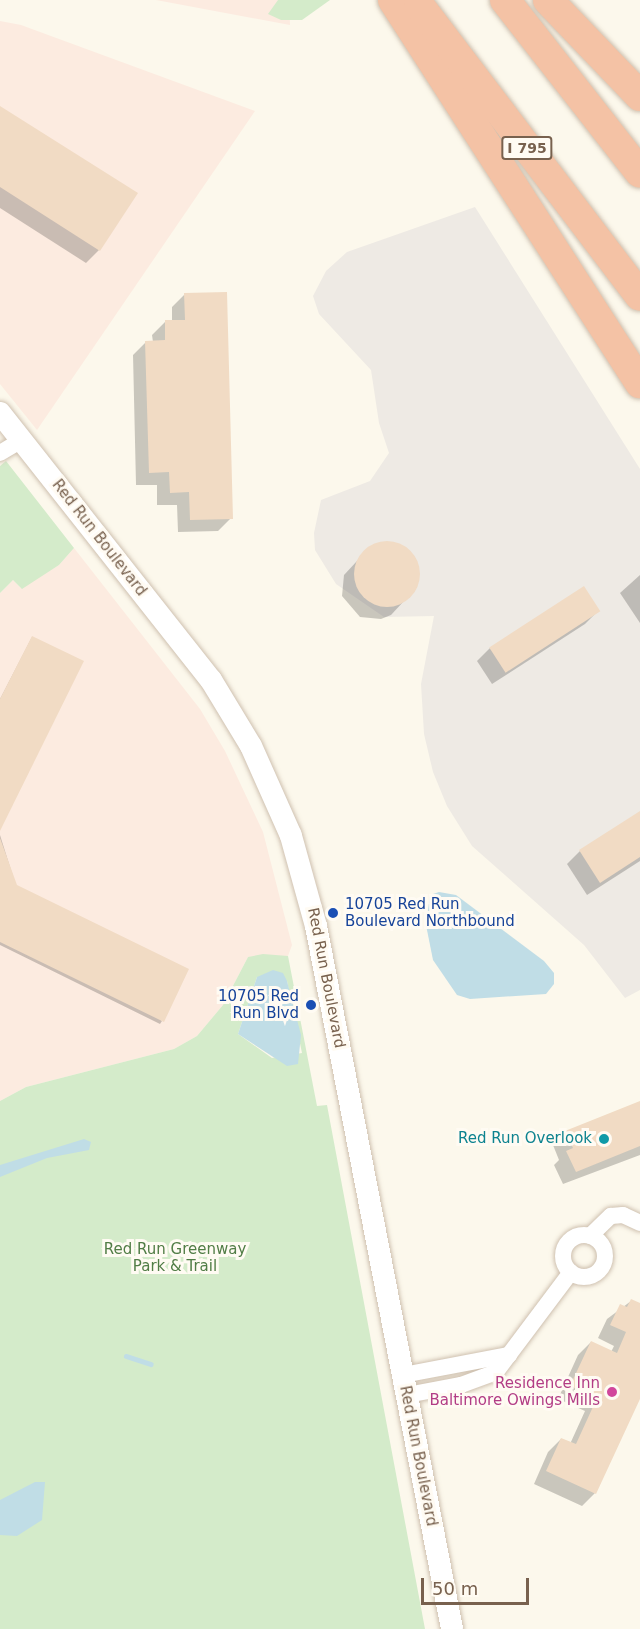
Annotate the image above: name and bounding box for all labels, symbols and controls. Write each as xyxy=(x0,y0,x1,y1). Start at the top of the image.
road number: I 795 xyxy=(500,137,554,159)
street label: Red Run Boulevard xyxy=(48,476,150,600)
place label: 10705 Red Run Boulevard Northbound xyxy=(345,895,515,930)
street label: Red Run Boulevard xyxy=(304,906,348,1050)
marker: 10705 Red Run Boulevard Northbound xyxy=(326,906,340,920)
place label: 10705 Red Run Blvd xyxy=(218,987,299,1022)
marker: 10705 Red Run Blvd xyxy=(304,998,318,1012)
place label: Red Run Overlook xyxy=(458,1130,592,1148)
marker: Red Run Overlook xyxy=(597,1132,611,1146)
park label: Red Run Greenway Park & Trail xyxy=(104,1240,246,1275)
place label: Residence Inn Baltimore Owings Mills xyxy=(430,1374,600,1409)
street label: Red Run Boulevard xyxy=(396,1384,440,1528)
marker: Residence Inn Baltimore Owings Mills xyxy=(605,1385,619,1399)
scale bar xyxy=(424,1566,532,1604)
text: 50 m xyxy=(432,1578,478,1599)

